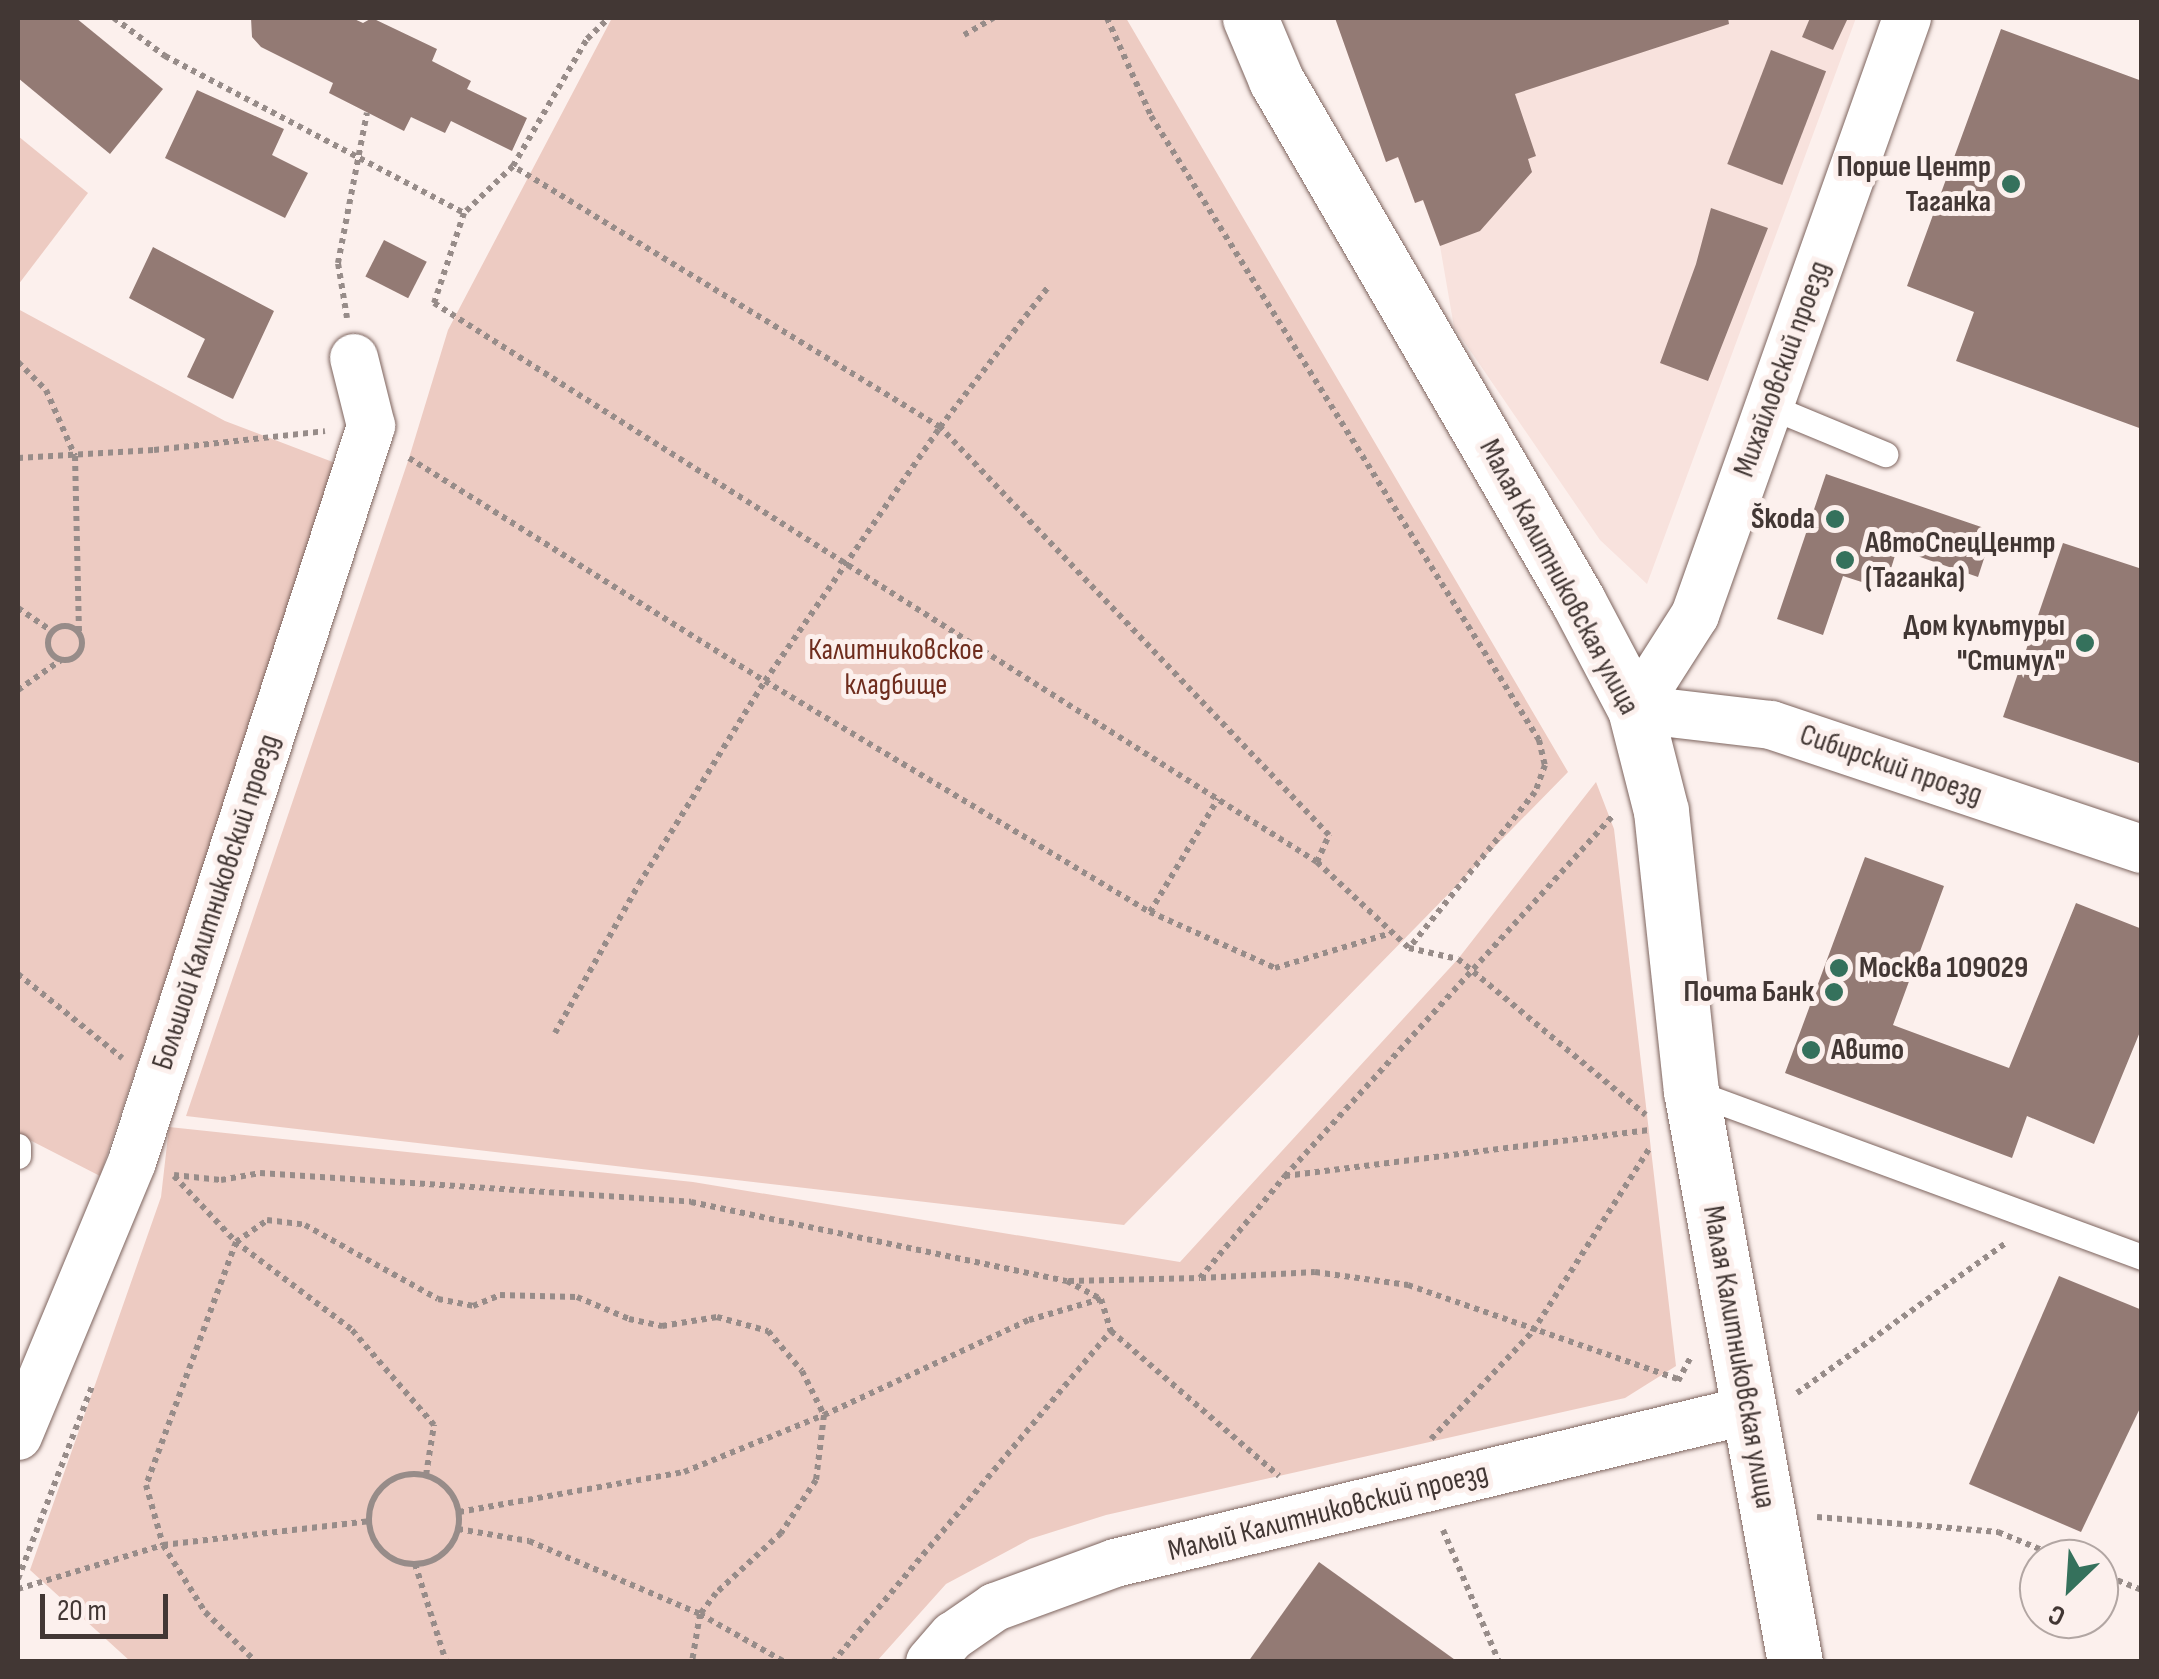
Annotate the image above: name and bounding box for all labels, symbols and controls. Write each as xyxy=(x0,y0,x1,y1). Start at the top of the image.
place label: Порше Центр Таганка xyxy=(1837,149,1991,220)
marker: Порше Центр Таганка xyxy=(2000,173,2022,195)
street label: Михайловский проезд xyxy=(1726,256,1838,482)
street label: Малая Калитниковская улица xyxy=(1471,433,1647,721)
place label: Škoda xyxy=(1751,501,1815,537)
marker: Škoda xyxy=(1824,508,1846,530)
place label: АвтоСпецЦентр (Таганка) xyxy=(1865,525,2056,596)
marker: АвтоСпецЦентр (Таганка) xyxy=(1834,549,1856,571)
place label: Дом культуры "Стимул" xyxy=(1903,608,2065,678)
park label: Калитниковское кладбище xyxy=(808,632,984,702)
marker: Дом культуры "Стимул" xyxy=(2074,632,2096,654)
street label: Сибирский проезд xyxy=(1795,717,1987,813)
street label: Большой Калитниковский проезд xyxy=(145,730,287,1074)
place label: Москва 109029 xyxy=(1859,950,2028,986)
marker: Москва 109029 xyxy=(1828,957,1850,979)
place label: Почта Банк xyxy=(1684,974,1814,1010)
marker: Почта Банк xyxy=(1823,981,1845,1003)
place label: Авито xyxy=(1831,1032,1904,1068)
marker: Авито xyxy=(1800,1039,1822,1061)
street label: Малая Калитниковская улица xyxy=(1695,1203,1783,1511)
street label: Малый Калитниковский проезд xyxy=(1164,1455,1492,1569)
north arrow xyxy=(2019,1539,2119,1639)
scale bar xyxy=(45,1574,172,1636)
text: 20 m xyxy=(57,1593,107,1629)
text: С xyxy=(2043,1597,2070,1633)

